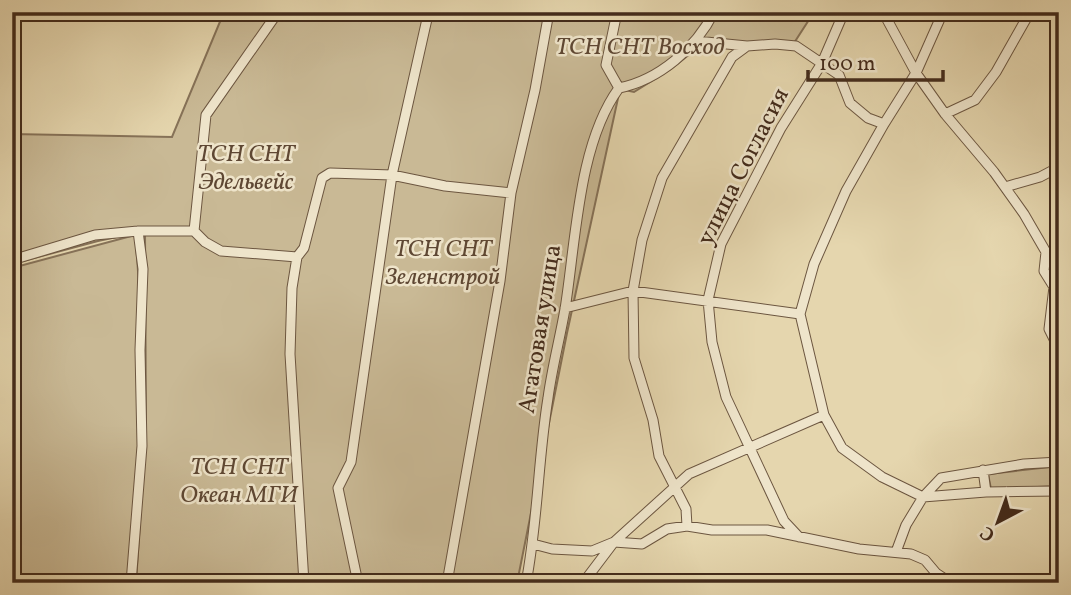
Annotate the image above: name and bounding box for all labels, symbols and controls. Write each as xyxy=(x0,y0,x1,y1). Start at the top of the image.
park label: ТСН СНТ Восход xyxy=(556,31,724,65)
scale bar xyxy=(808,38,943,82)
text: 100 m xyxy=(819,50,876,79)
street label: улица Согласия xyxy=(690,82,798,252)
park label: ТСН СНТ Эдельвейс xyxy=(197,138,297,200)
park label: ТСН СНТ Зеленстрой xyxy=(385,233,500,295)
street label: Агатовая улица xyxy=(511,242,571,416)
park label: ТСН СНТ Океан МГИ xyxy=(180,451,299,513)
north arrow xyxy=(962,486,1032,556)
text: С xyxy=(975,520,1001,547)

